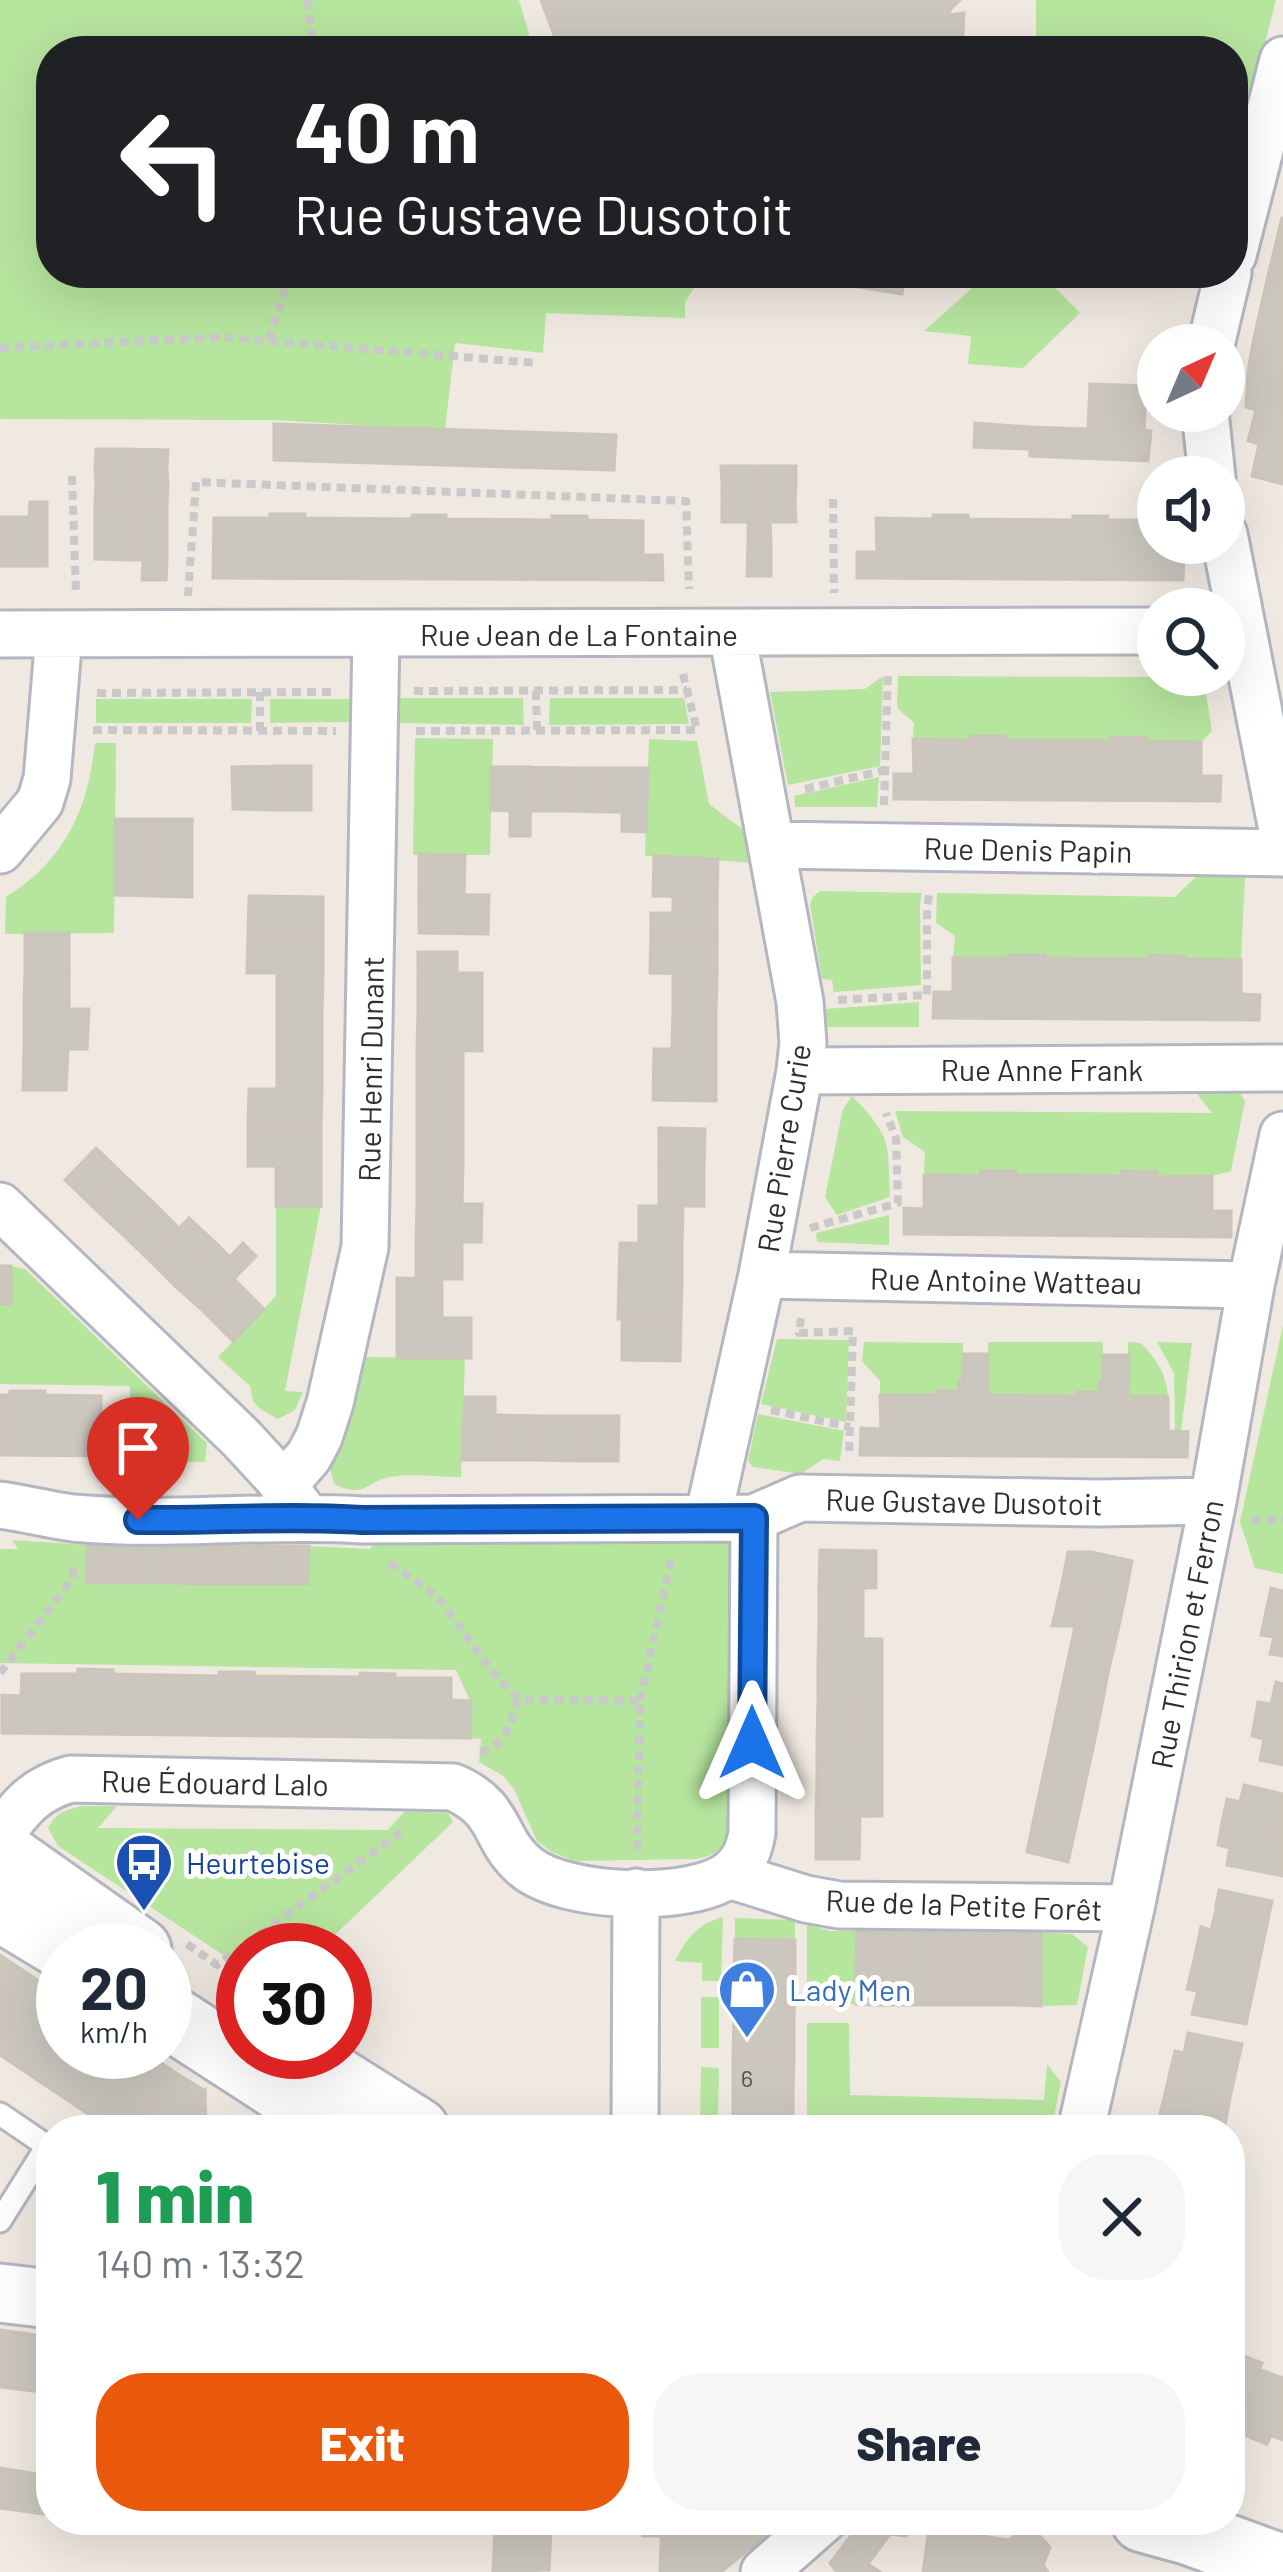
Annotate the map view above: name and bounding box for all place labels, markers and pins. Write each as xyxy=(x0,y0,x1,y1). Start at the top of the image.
pin xyxy=(87,1397,189,1520)
bus stop icon: Heurtebise xyxy=(113,1831,175,1913)
place label: Heurtebise xyxy=(186,1844,330,1880)
shop icon: Lady Men xyxy=(716,1958,778,2040)
place label: Lady Men xyxy=(789,1971,911,2007)

